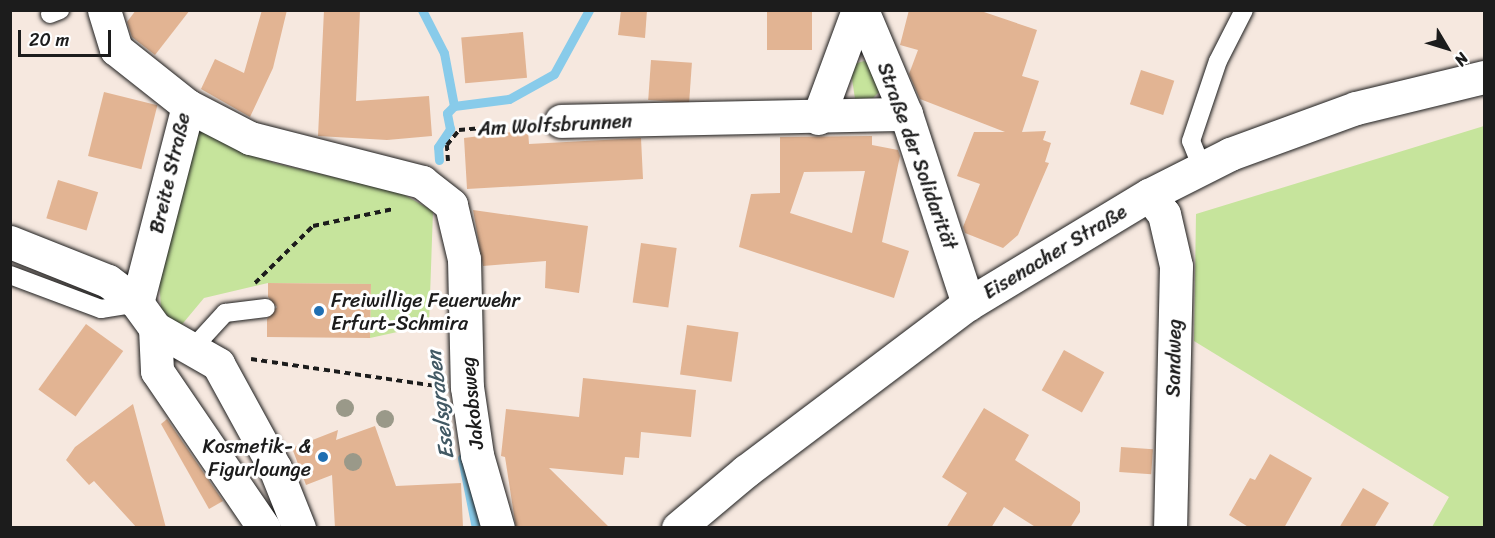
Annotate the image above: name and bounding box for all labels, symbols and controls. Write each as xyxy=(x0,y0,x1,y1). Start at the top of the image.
scale bar xyxy=(21,18,114,56)
north arrow xyxy=(1417,18,1477,78)
text: 20 m xyxy=(29,24,69,56)
text: N xyxy=(1447,46,1476,73)
street label: Straße der Solidarität xyxy=(872,58,962,254)
street label: Am Wolfsbrunnen xyxy=(478,109,632,141)
street label: Breite Straße xyxy=(144,110,196,236)
street label: Eisenacher Straße xyxy=(978,199,1132,305)
place label: Freiwillige Feuerwehr Erfurt-Schmira xyxy=(331,288,520,335)
marker: Freiwillige Feuerwehr Erfurt-Schmira xyxy=(312,304,326,318)
street label: Sandweg xyxy=(1161,319,1187,397)
water label: Eselsgraben xyxy=(421,349,459,461)
street label: Jakobsweg xyxy=(455,356,489,450)
place label: Kosmetik- & Figurlounge xyxy=(202,434,311,481)
marker: Kosmetik- & Figurlounge xyxy=(316,450,330,464)

